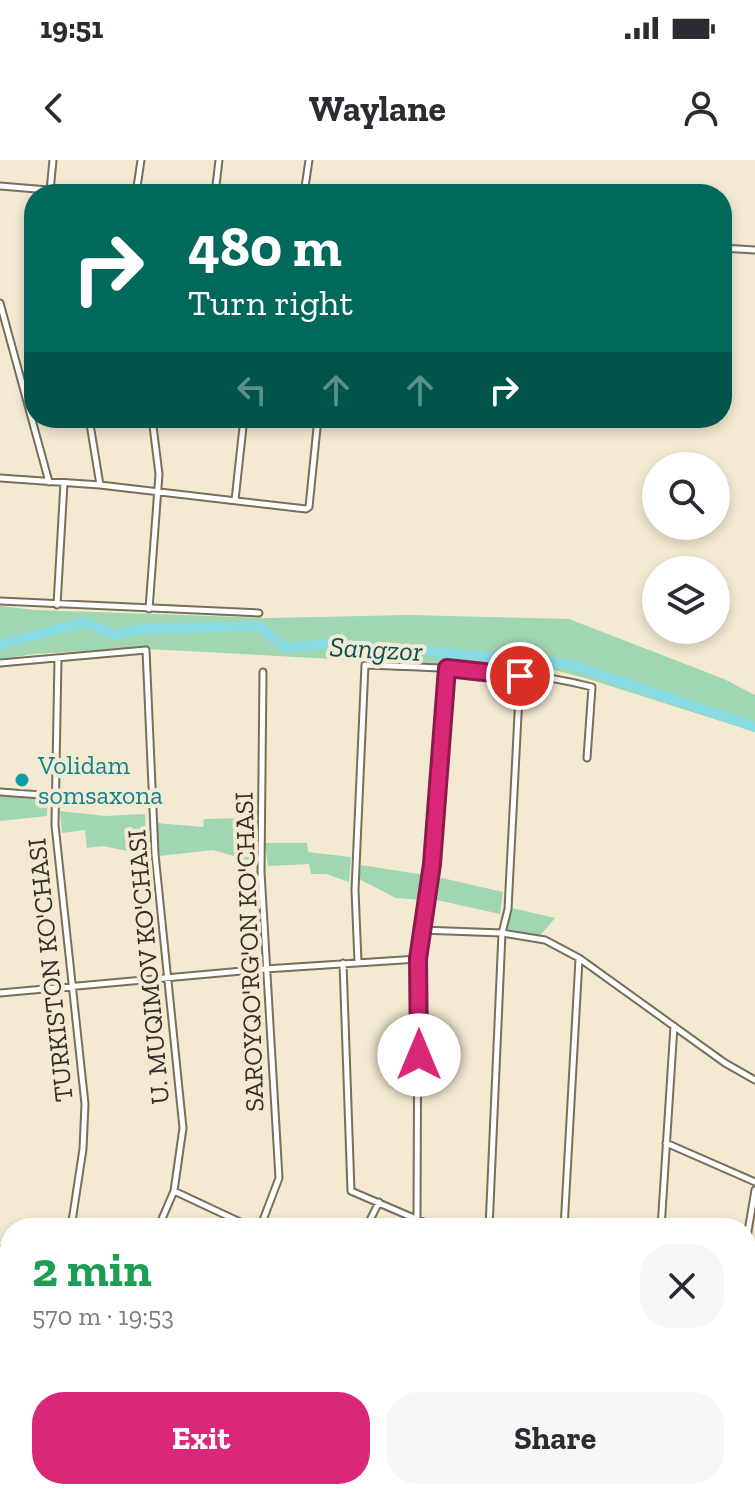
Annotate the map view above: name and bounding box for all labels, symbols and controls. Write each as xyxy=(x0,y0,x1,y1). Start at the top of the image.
text: 19:51 xyxy=(40,10,103,46)
icon: back xyxy=(32,86,76,130)
icon: person xyxy=(679,86,723,130)
text: Waylane xyxy=(309,87,446,130)
text: 480 m xyxy=(188,213,342,280)
icon: right xyxy=(56,216,160,320)
text: Turn right xyxy=(188,281,353,324)
icon: left xyxy=(230,368,274,412)
icon: ahead xyxy=(314,368,358,412)
icon: ahead xyxy=(398,368,442,412)
icon: right xyxy=(482,368,526,412)
map controls xyxy=(642,452,730,644)
button: search xyxy=(642,452,730,540)
button: layers xyxy=(642,556,730,644)
water label: Sangzor xyxy=(329,630,424,668)
pin xyxy=(486,642,554,710)
icon: arrive xyxy=(498,654,542,698)
place label: Volidam somsaxona xyxy=(37,749,163,811)
marker: Volidam somsaxona xyxy=(13,771,31,789)
street label: SAROYQO'RG'ON KO'CHASI xyxy=(227,792,271,1112)
street label: U. MUQIMOV KO'CHASI xyxy=(120,828,176,1106)
street label: TURKISTON KO'CHASI xyxy=(20,837,80,1103)
position arrow xyxy=(377,1013,461,1097)
text: 2 min xyxy=(32,1241,152,1298)
button: close xyxy=(640,1244,724,1328)
text: 570 m · 19:53 xyxy=(32,1300,174,1332)
button: Exit xyxy=(32,1392,370,1484)
button: Share xyxy=(386,1392,724,1484)

